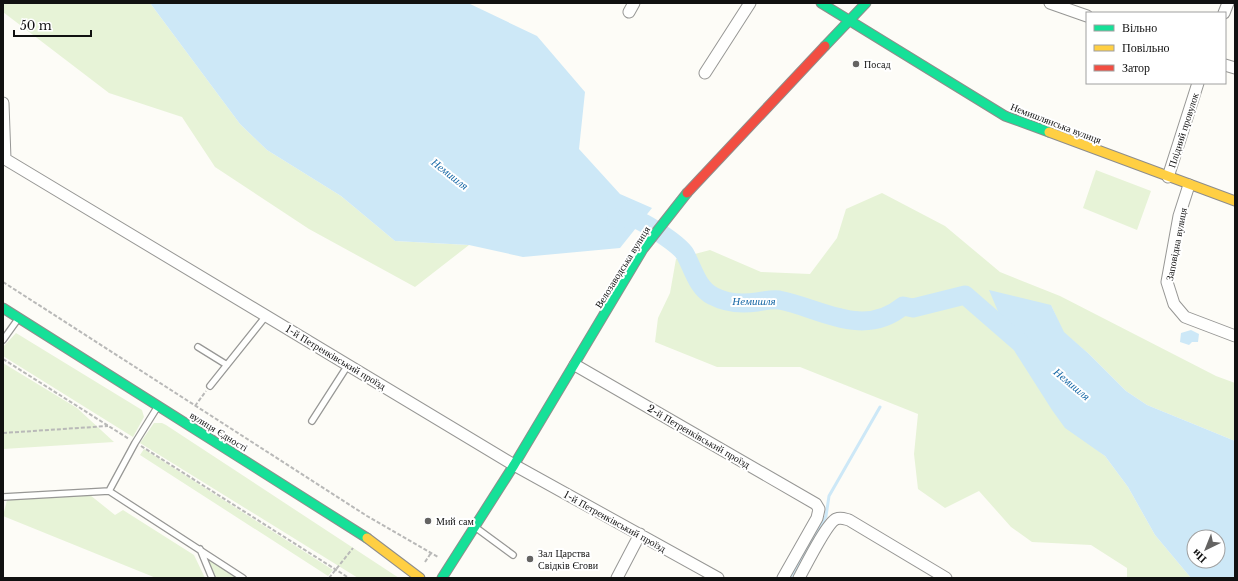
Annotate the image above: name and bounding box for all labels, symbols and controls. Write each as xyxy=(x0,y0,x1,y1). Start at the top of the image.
scale bar xyxy=(14,12,91,38)
legend xyxy=(1086,12,1226,84)
text: 50 m xyxy=(20,18,52,33)
text: Вільно xyxy=(1122,20,1157,35)
text: Повільно xyxy=(1122,40,1170,55)
place label: Посад xyxy=(864,58,891,71)
marker: Посад xyxy=(851,59,861,69)
text: Затор xyxy=(1122,60,1150,75)
street label: Плідний провулок xyxy=(1165,91,1202,169)
street label: Немишлянська вулиця xyxy=(1009,100,1103,147)
water label: Немишля xyxy=(428,155,471,193)
street label: Заповідна вулиця xyxy=(1163,206,1190,282)
street label: Велозаводська вулиця xyxy=(592,224,653,311)
water label: Немишля xyxy=(731,294,776,308)
street label: 1-й Петренківський проїзд xyxy=(283,322,388,393)
water label: Немишля xyxy=(1050,364,1093,403)
street label: 2-й Петренківський проїзд xyxy=(645,402,753,471)
street label: вулиця Єдності xyxy=(187,408,250,455)
street label: 1-й Петренківський проїзд xyxy=(561,488,668,555)
place label: Мий сам xyxy=(436,515,474,528)
marker: Мий сам xyxy=(423,516,433,526)
north arrow xyxy=(1186,529,1226,569)
text: Пн xyxy=(1188,546,1209,567)
place label: Зал Царства Свідків Єгови xyxy=(538,547,599,572)
marker: Зал Царства Свідків Єгови xyxy=(525,554,535,564)

